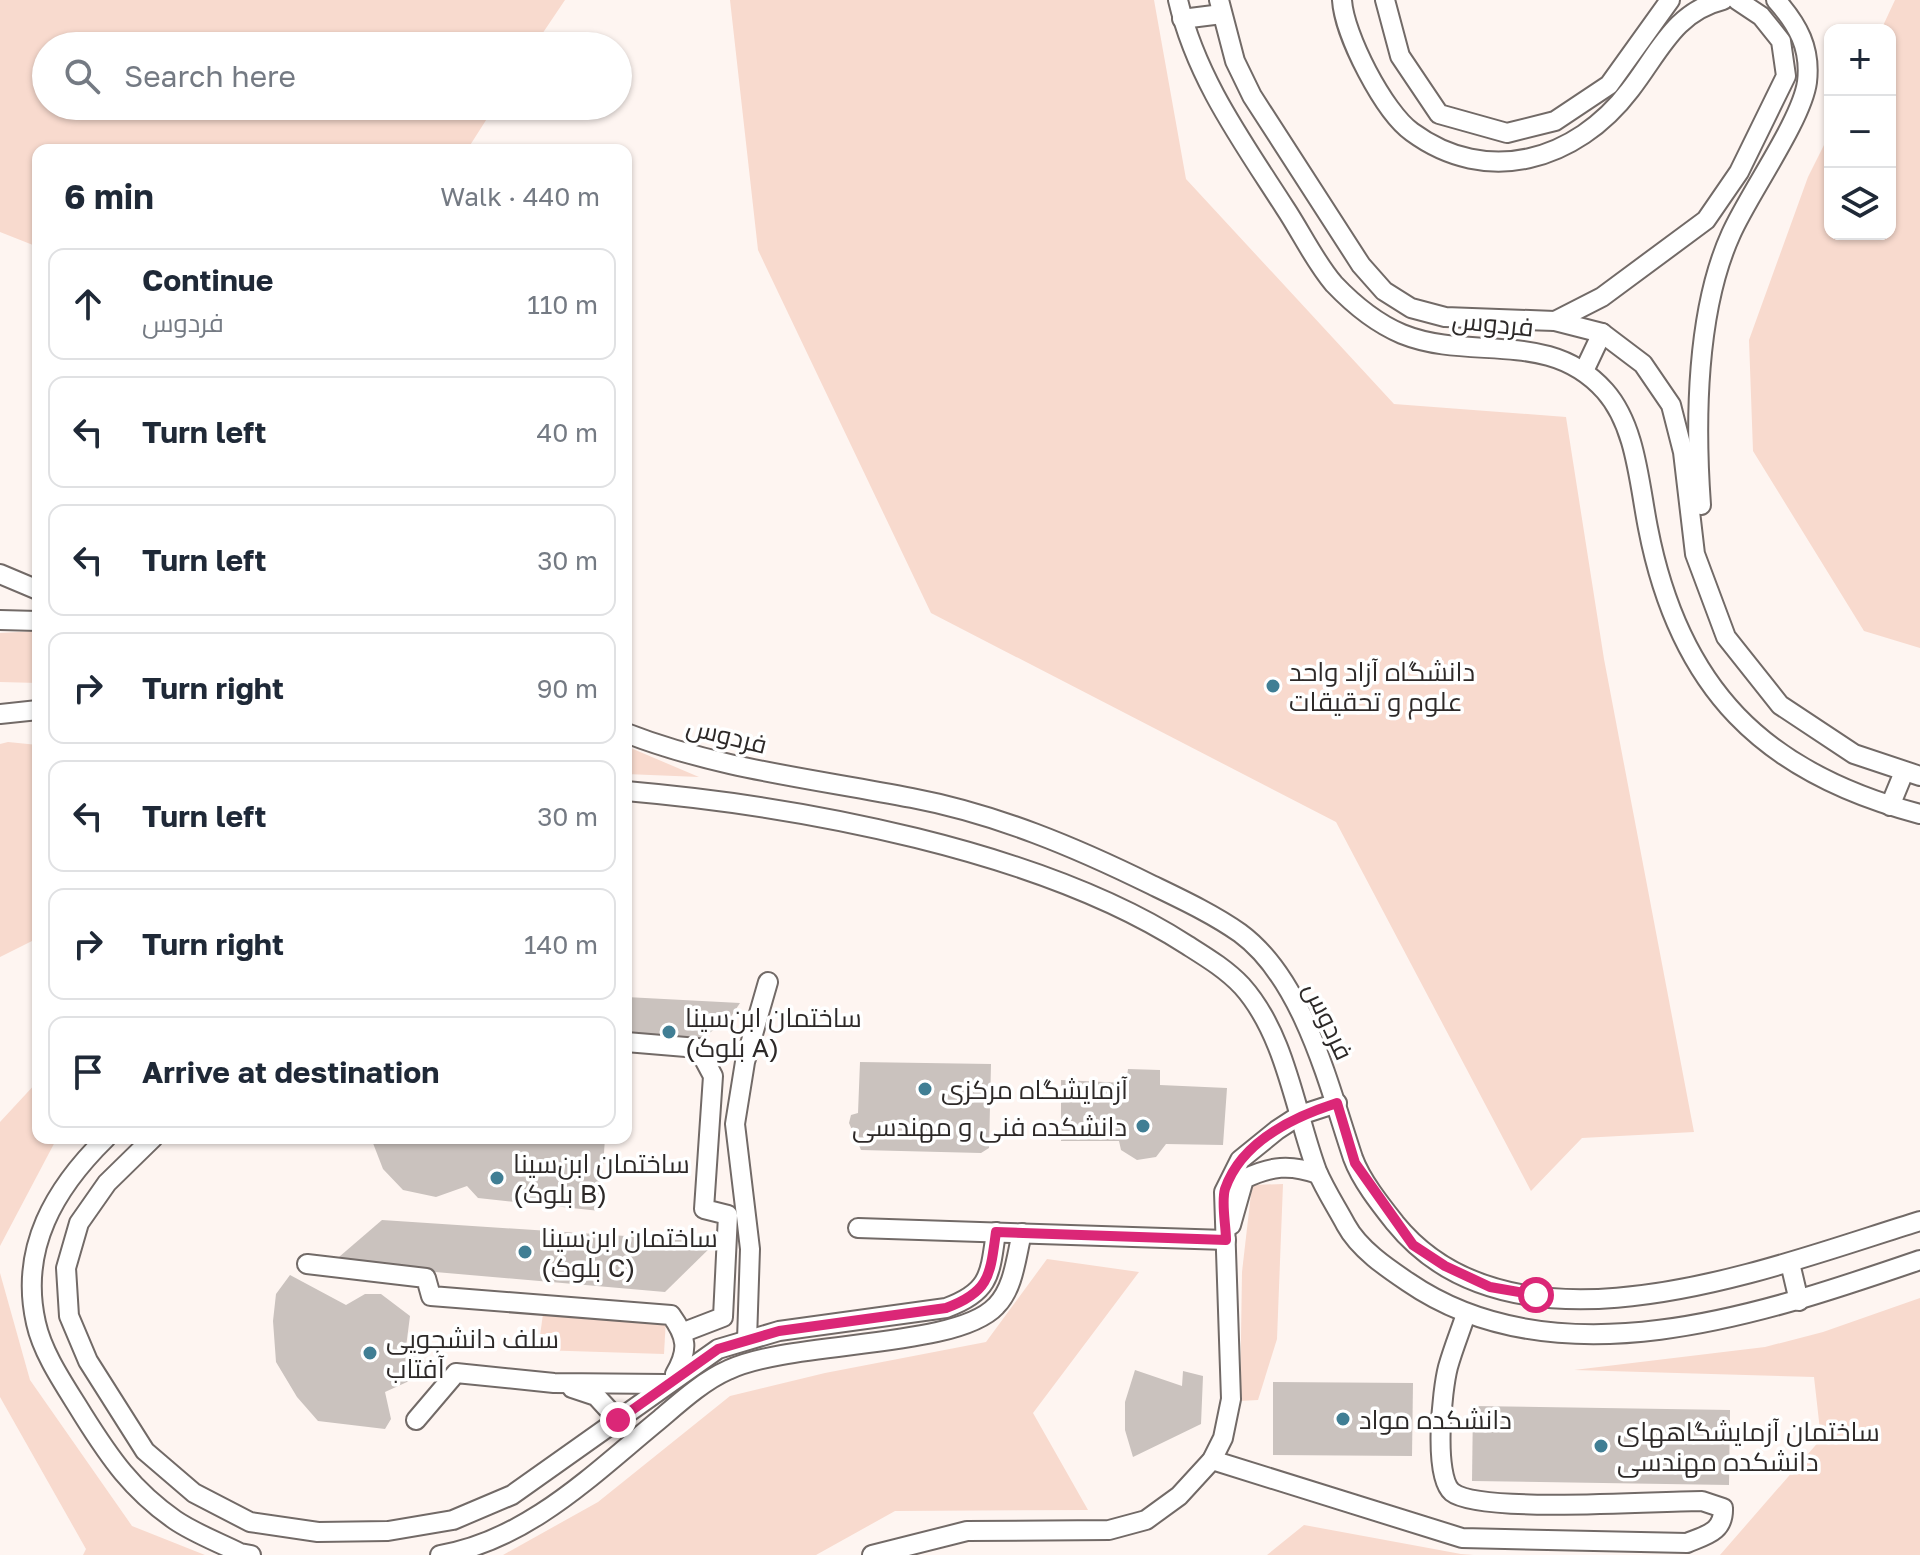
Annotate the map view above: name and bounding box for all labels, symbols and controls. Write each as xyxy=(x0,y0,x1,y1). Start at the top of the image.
map controls xyxy=(1824,24,1896,240)
button: + xyxy=(1824,24,1896,96)
search box xyxy=(32,32,632,120)
icon: search xyxy=(60,54,104,98)
text: Search here xyxy=(124,58,296,94)
button: − xyxy=(1824,96,1896,168)
button: layers xyxy=(1824,168,1896,240)
text: 6 min xyxy=(64,176,154,216)
text: Walk · 440 m xyxy=(440,181,600,212)
text: Continue xyxy=(142,262,273,298)
icon: ahead xyxy=(66,282,110,326)
text: 110 m xyxy=(527,289,598,320)
street label: فردوس xyxy=(1451,303,1535,344)
text: فردوس xyxy=(142,307,224,338)
icon: left xyxy=(66,410,110,454)
text: Turn left xyxy=(142,414,267,450)
text: 40 m xyxy=(537,417,598,448)
icon: left xyxy=(66,538,110,582)
text: Turn left xyxy=(142,542,267,578)
text: 30 m xyxy=(537,545,598,576)
place label: دانشگاه آزاد واحد علوم و تحقیقات xyxy=(1289,656,1475,720)
icon: right xyxy=(66,666,110,710)
text: Turn right xyxy=(142,670,284,706)
text: 90 m xyxy=(537,673,598,704)
marker: دانشگاه آزاد واحد علوم و تحقیقات xyxy=(1264,677,1282,695)
street label: فردوس xyxy=(683,710,770,761)
icon: left xyxy=(66,794,110,838)
text: Turn left xyxy=(142,798,267,834)
text: 30 m xyxy=(537,801,598,832)
icon: right xyxy=(66,922,110,966)
text: Turn right xyxy=(142,926,284,962)
text: 140 m xyxy=(524,929,598,960)
street label: فردوس xyxy=(1297,977,1360,1065)
place label: ساختمان ابن‌سینا (بلوک A) xyxy=(685,1002,862,1063)
marker: ساختمان ابن‌سینا (بلوک A) xyxy=(660,1023,678,1041)
icon: arrive xyxy=(66,1050,110,1094)
text: Arrive at destination xyxy=(142,1054,439,1090)
place label: آزمایشگاه مرکزی xyxy=(941,1074,1128,1105)
marker: آزمایشگاه مرکزی xyxy=(916,1080,934,1098)
place label: دانشکده فنی و مهندسی xyxy=(852,1111,1127,1143)
marker: دانشکده فنی و مهندسی xyxy=(1134,1117,1152,1135)
place label: ساختمان ابن‌سینا (بلوک B) xyxy=(513,1148,690,1209)
marker: ساختمان ابن‌سینا (بلوک B) xyxy=(488,1169,506,1187)
place label: ساختمان ابن‌سینا (بلوک C) xyxy=(541,1222,718,1283)
marker: ساختمان ابن‌سینا (بلوک C) xyxy=(516,1243,534,1261)
route start xyxy=(1518,1277,1554,1313)
place label: سلف دانشجویی آفتاب xyxy=(386,1323,559,1384)
marker: سلف دانشجویی آفتاب xyxy=(361,1344,379,1362)
route end xyxy=(600,1402,636,1438)
place label: دانشکده مواد xyxy=(1359,1404,1512,1435)
marker: دانشکده مواد xyxy=(1334,1410,1352,1428)
place label: ساختمان آزمایشگاههای دانشکده مهندسی xyxy=(1617,1416,1880,1478)
marker: ساختمان آزمایشگاههای دانشکده مهندسی xyxy=(1592,1437,1610,1455)

